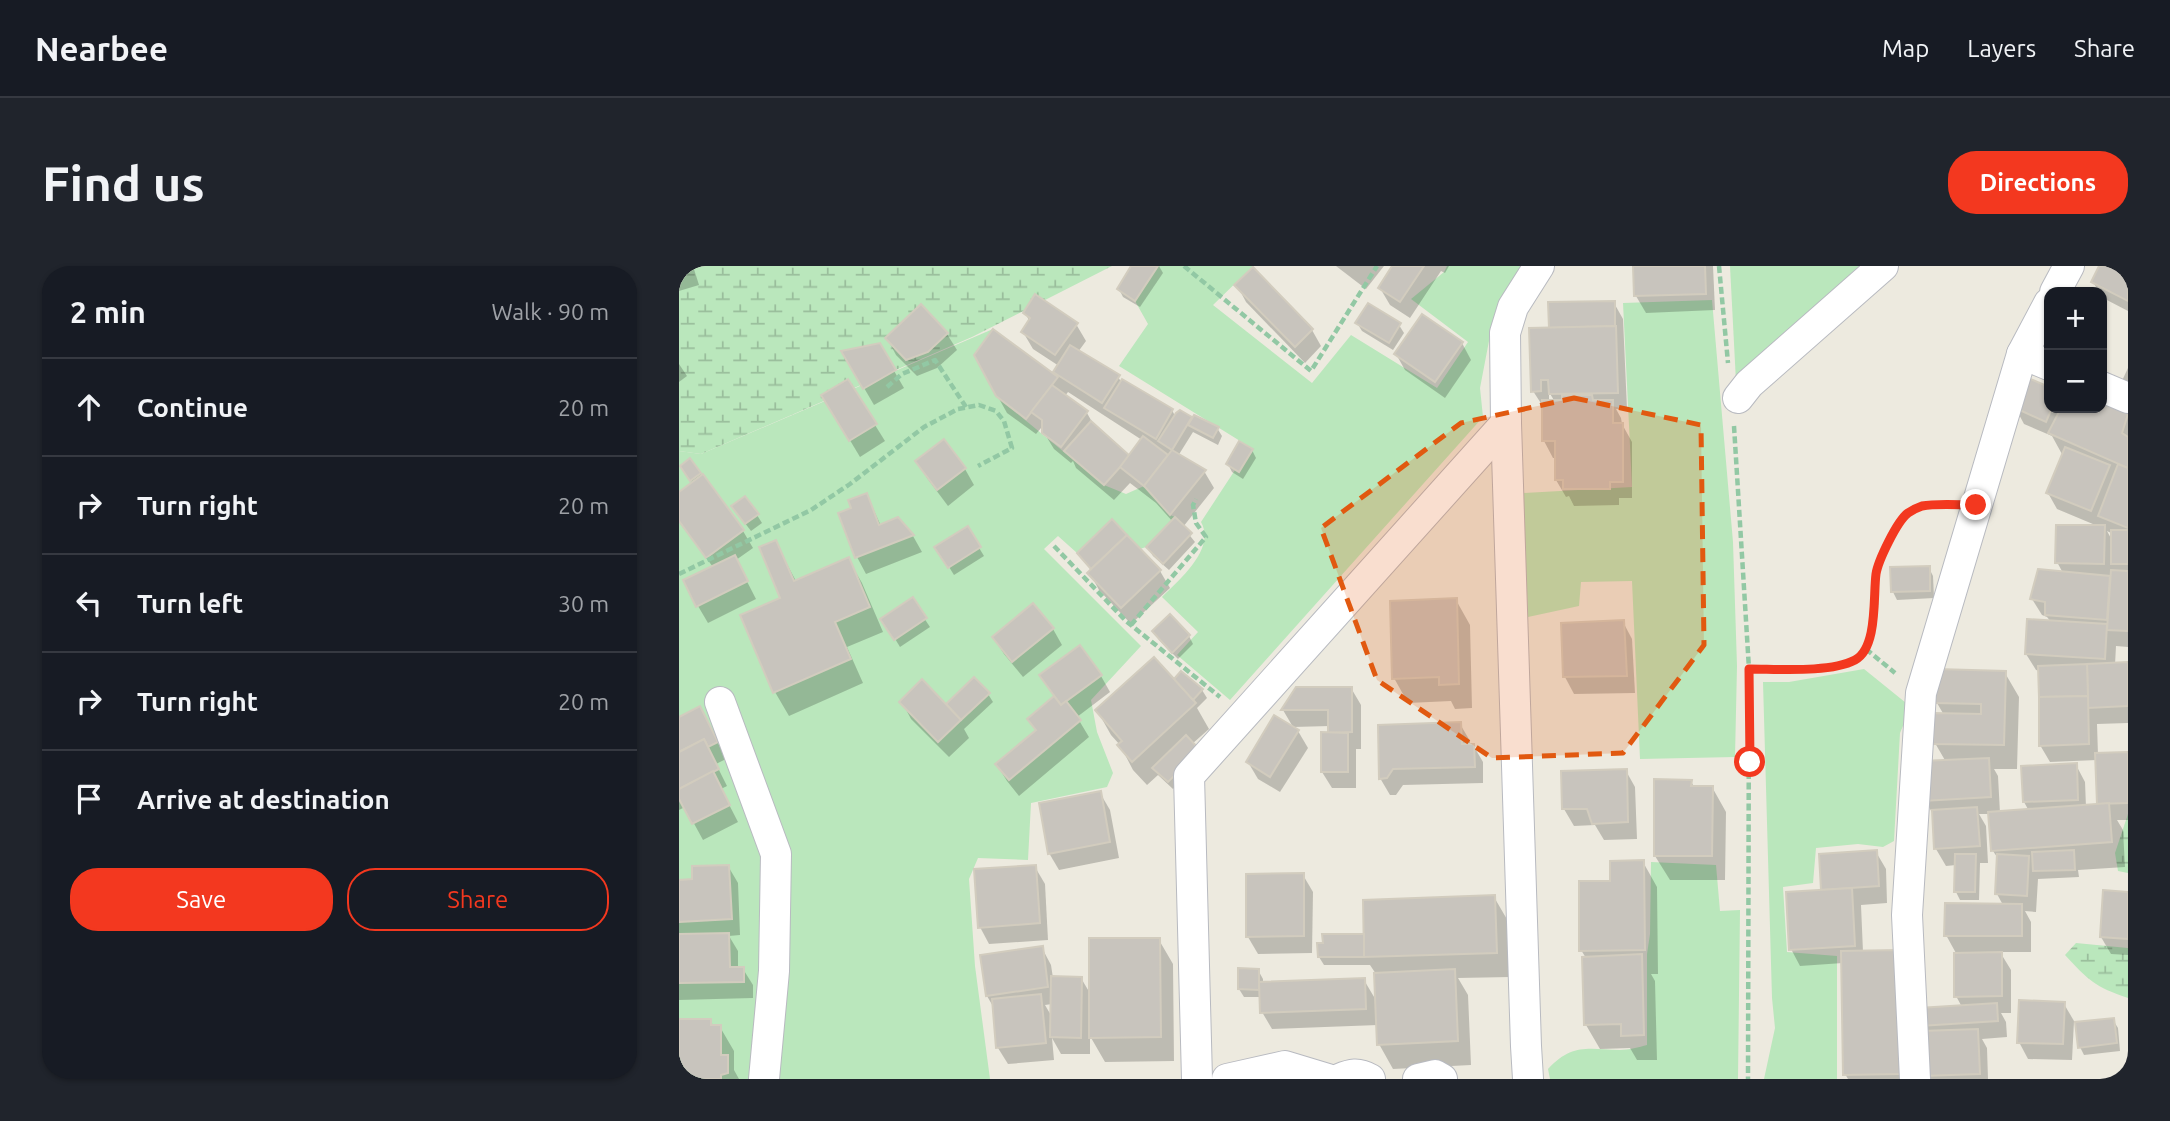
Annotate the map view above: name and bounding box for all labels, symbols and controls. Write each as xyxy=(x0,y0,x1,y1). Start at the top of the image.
text: Nearbee xyxy=(35,30,168,67)
text: Map xyxy=(1882,35,1929,62)
text: Layers xyxy=(1967,35,2036,62)
text: Share xyxy=(2074,35,2135,62)
button: Directions xyxy=(1948,151,2128,214)
text: Find us xyxy=(42,155,205,210)
map controls xyxy=(2044,287,2107,413)
button: + xyxy=(2044,287,2107,350)
text: 2 min xyxy=(70,295,146,329)
text: Walk · 90 m xyxy=(491,299,609,324)
button: − xyxy=(2044,350,2107,413)
icon: ahead xyxy=(70,388,108,426)
text: Continue xyxy=(137,393,248,422)
text: 20 m xyxy=(558,395,609,420)
icon: right xyxy=(70,486,108,524)
route end xyxy=(1960,489,1991,520)
text: Turn right xyxy=(137,491,258,520)
text: 20 m xyxy=(558,493,609,518)
icon: left xyxy=(70,584,108,622)
text: Turn left xyxy=(137,589,243,618)
text: 30 m xyxy=(558,591,609,616)
icon: right xyxy=(70,682,108,720)
text: Turn right xyxy=(137,687,258,716)
text: 20 m xyxy=(558,689,609,714)
route start xyxy=(1734,746,1765,777)
icon: arrive xyxy=(70,780,108,818)
text: Arrive at destination xyxy=(137,785,390,814)
button: Save xyxy=(70,868,333,931)
button: Share xyxy=(347,868,609,931)

